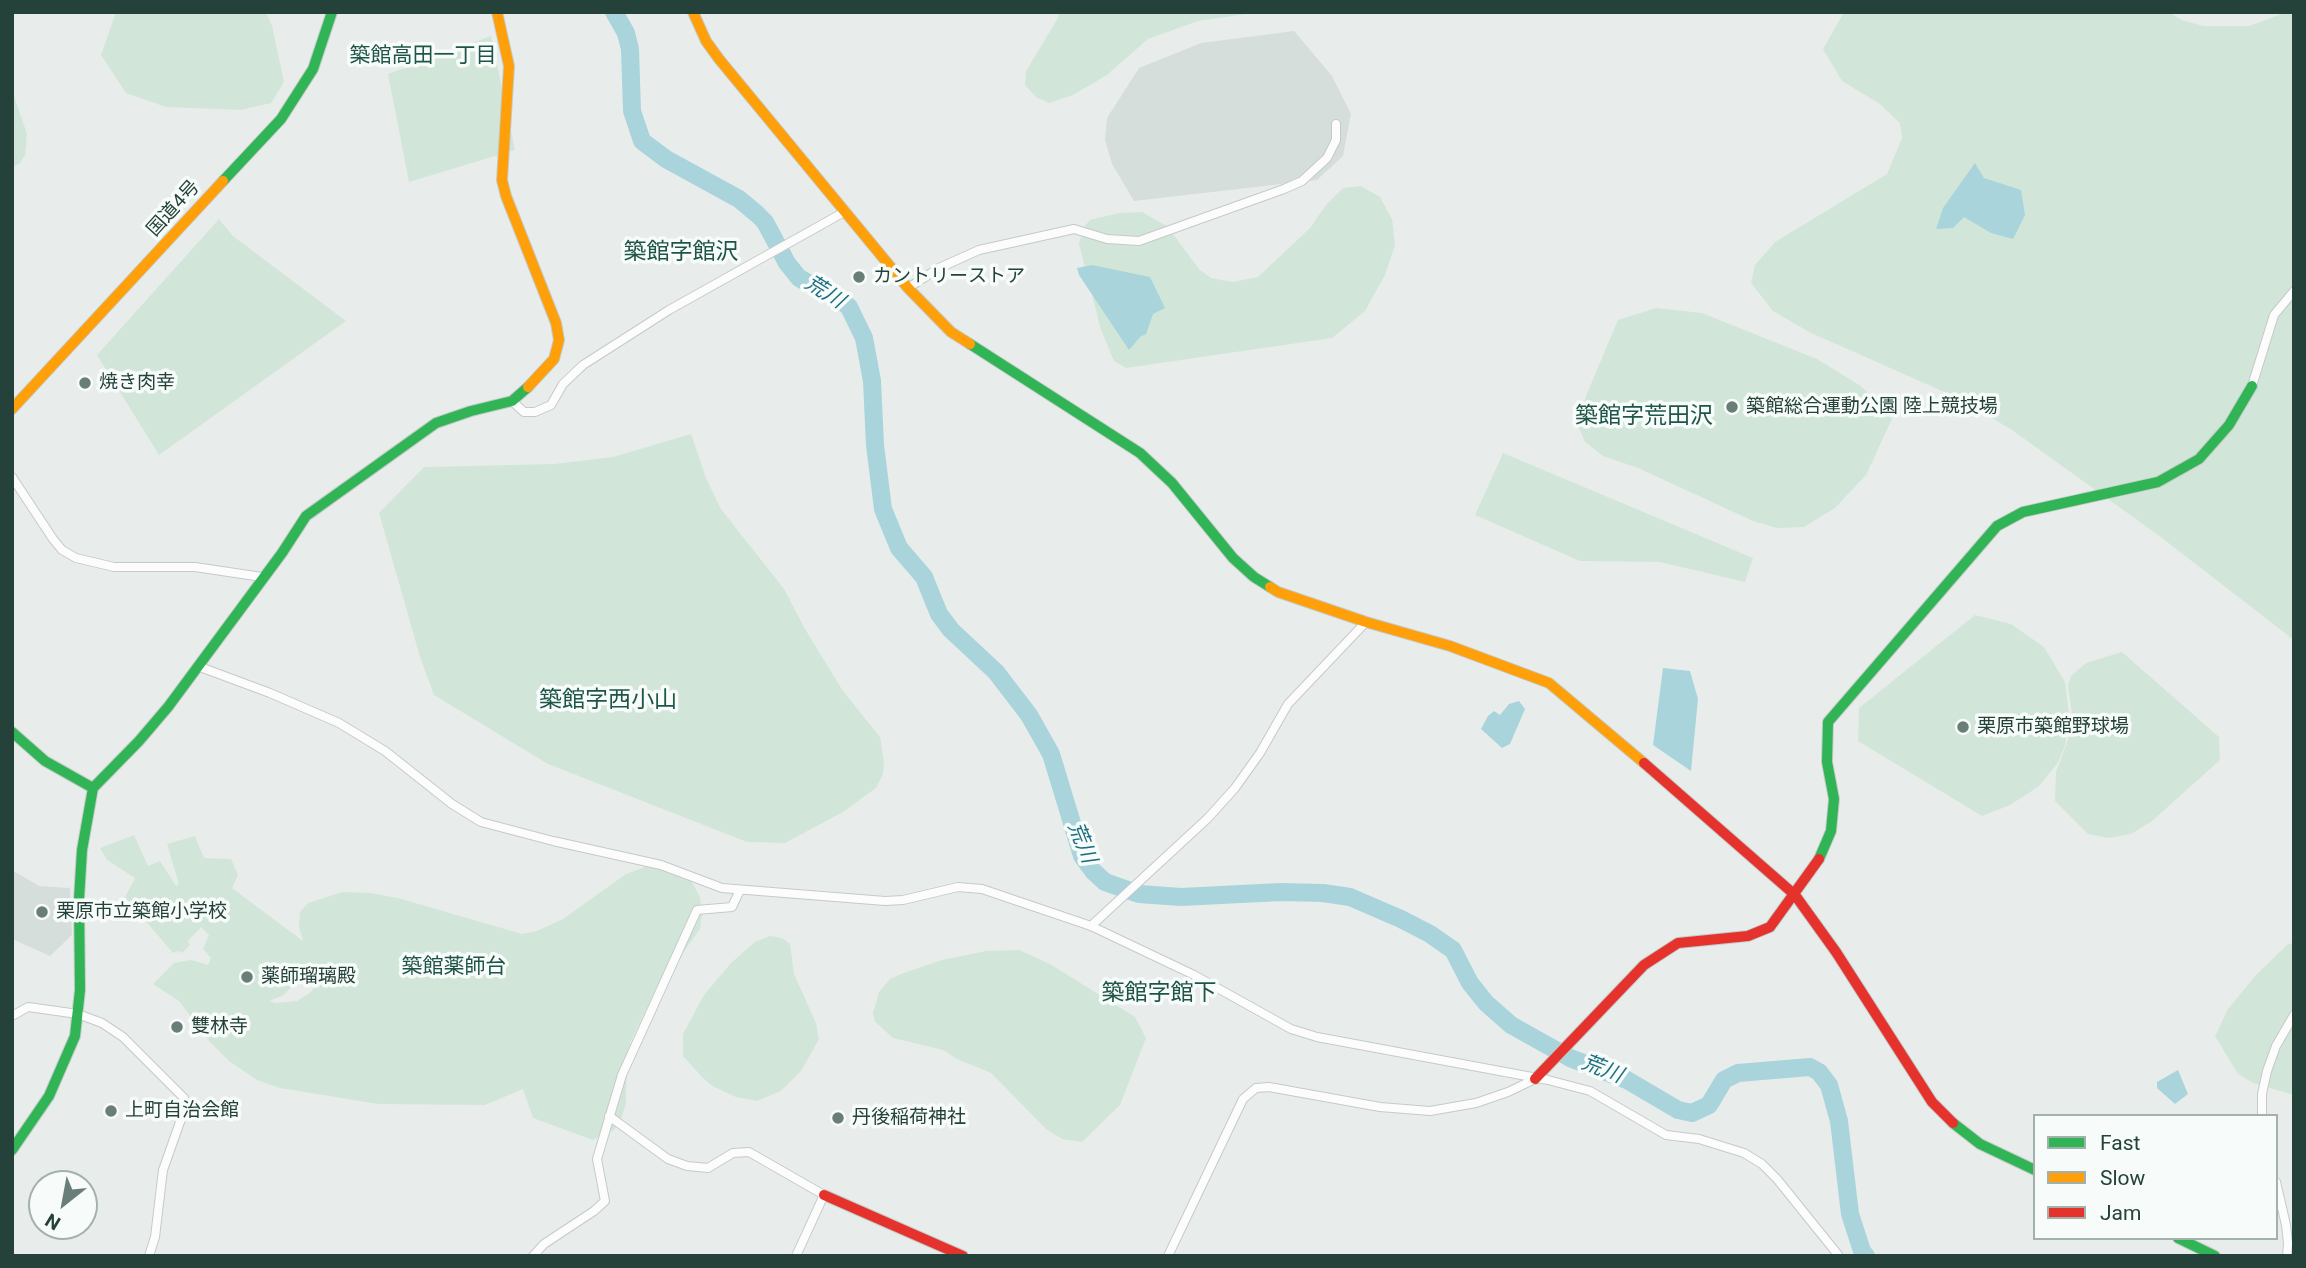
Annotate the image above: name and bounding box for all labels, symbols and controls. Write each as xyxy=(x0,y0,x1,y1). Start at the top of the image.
district label: 築館高田一丁目 xyxy=(350,44,496,70)
street label: 国道4号 xyxy=(143,176,205,242)
district label: 築館字館沢 xyxy=(624,239,738,267)
place label: カントリーストア xyxy=(873,266,1025,288)
marker: カントリーストア xyxy=(851,269,867,285)
water label: 荒川 xyxy=(800,271,848,315)
place label: 焼き肉幸 xyxy=(99,372,175,394)
marker: 焼き肉幸 xyxy=(77,375,93,391)
place label: 築館総合運動公園 陸上競技場 xyxy=(1746,396,1998,418)
marker: 築館総合運動公園 陸上競技場 xyxy=(1724,399,1740,415)
district label: 築館字荒田沢 xyxy=(1575,403,1713,431)
district label: 築館字西小山 xyxy=(539,687,677,715)
place label: 栗原市築館野球場 xyxy=(1977,716,2129,738)
marker: 栗原市築館野球場 xyxy=(1955,719,1971,735)
water label: 荒川 xyxy=(1061,819,1101,867)
place label: 栗原市立築館小学校 xyxy=(56,901,227,923)
marker: 栗原市立築館小学校 xyxy=(34,904,50,920)
district label: 築館薬師台 xyxy=(402,955,506,981)
place label: 薬師瑠璃殿 xyxy=(261,966,356,988)
marker: 薬師瑠璃殿 xyxy=(239,969,255,985)
district label: 築館字館下 xyxy=(1102,980,1216,1008)
place label: 雙林寺 xyxy=(191,1016,248,1038)
marker: 雙林寺 xyxy=(169,1019,185,1035)
water label: 荒川 xyxy=(1578,1051,1626,1089)
place label: 上町自治会館 xyxy=(125,1100,239,1122)
marker: 上町自治会館 xyxy=(103,1103,119,1119)
place label: 丹後稲荷神社 xyxy=(852,1107,966,1129)
marker: 丹後稲荷神社 xyxy=(830,1110,846,1126)
legend xyxy=(2033,1114,2278,1240)
text: Fast xyxy=(2100,1131,2140,1155)
text: Slow xyxy=(2100,1166,2145,1190)
north arrow xyxy=(28,1170,98,1240)
text: Jam xyxy=(2100,1201,2141,1225)
text: N xyxy=(41,1208,65,1235)

